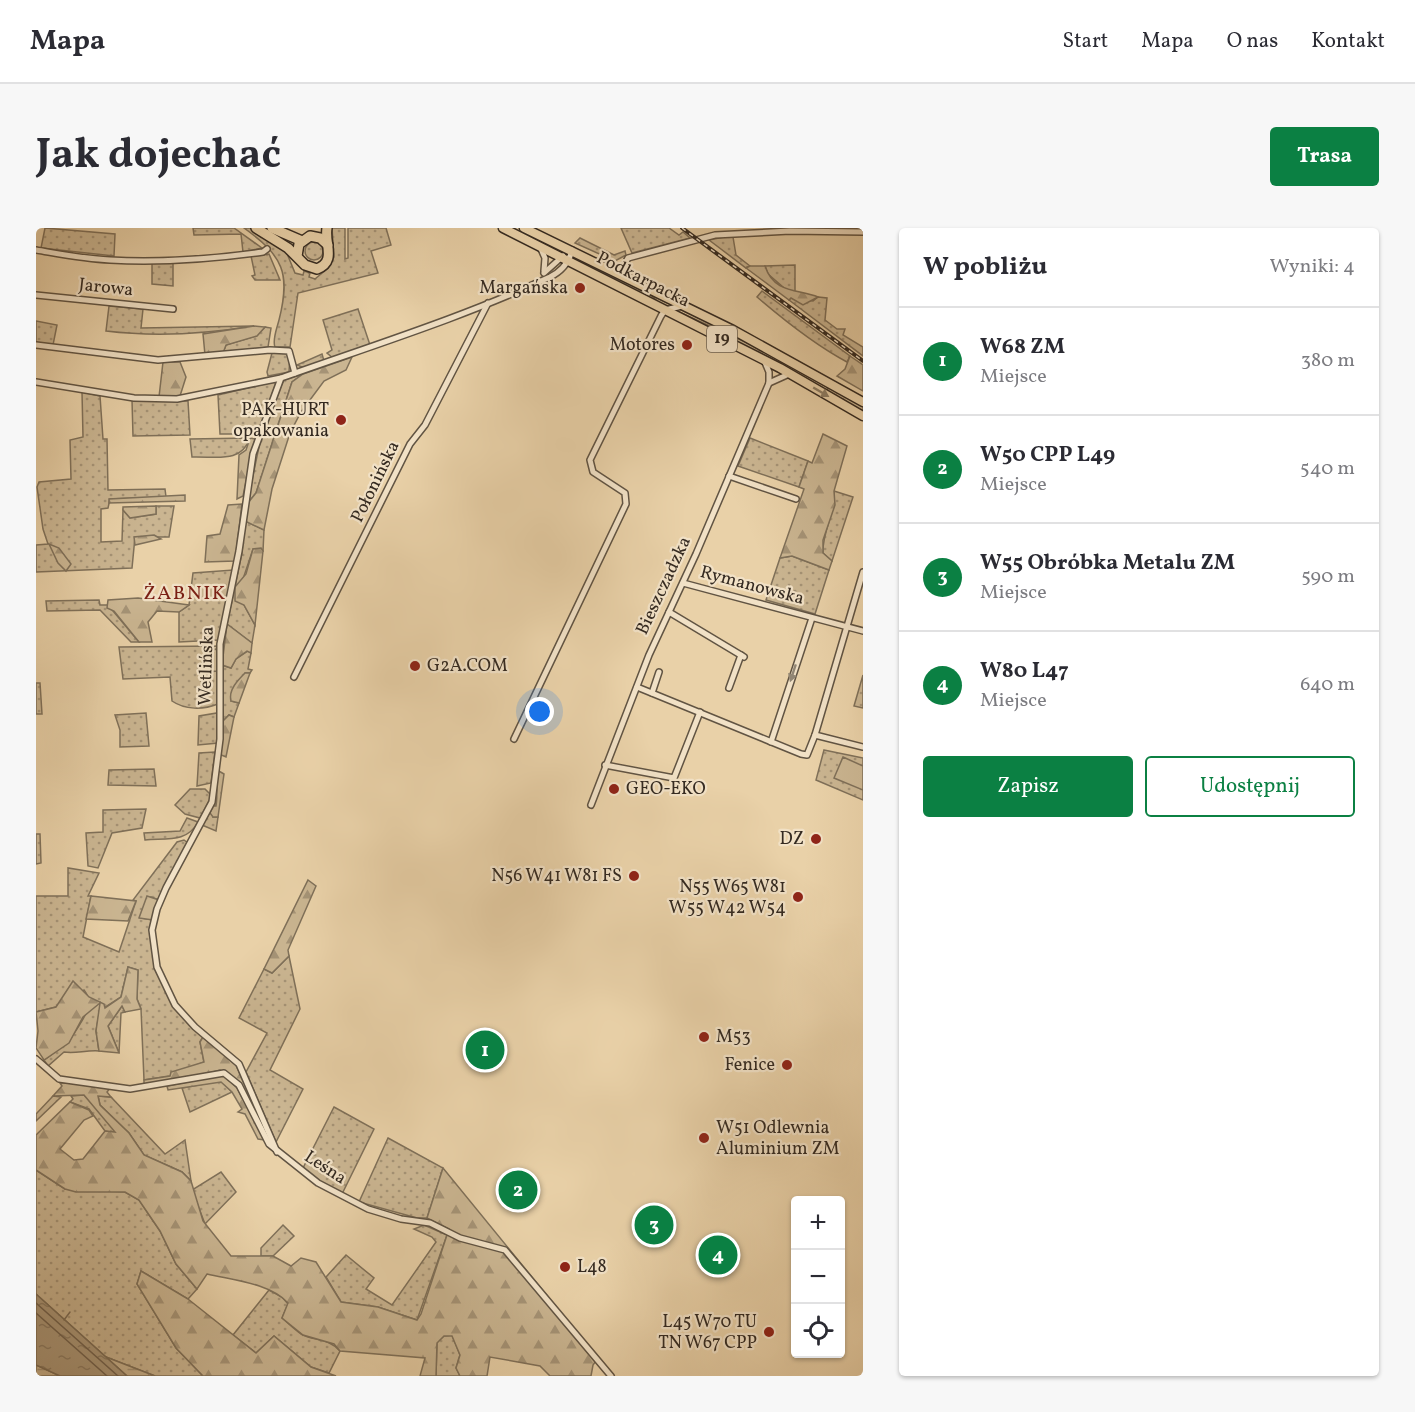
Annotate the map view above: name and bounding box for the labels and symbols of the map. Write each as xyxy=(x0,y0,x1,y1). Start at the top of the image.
street label: Podkarpacka xyxy=(592,246,694,314)
street label: Jarowa xyxy=(77,273,135,303)
place label: Margańska xyxy=(479,276,568,301)
marker: Margańska xyxy=(573,281,587,295)
road number: 19 xyxy=(707,326,737,352)
place label: Motores xyxy=(610,333,675,358)
marker: Motores xyxy=(680,338,694,352)
one-way arrow xyxy=(813,386,829,397)
place label: PAK-HURT opakowania xyxy=(233,398,329,444)
marker: PAK-HURT opakowania xyxy=(334,413,348,427)
street label: Połonińska xyxy=(346,437,407,527)
street label: Bieszczadzka xyxy=(630,533,698,639)
street label: Rymanowska xyxy=(697,560,807,612)
district label: ŻABNIK xyxy=(143,580,227,608)
street label: Wetlińska xyxy=(193,626,221,706)
place label: G2A.COM xyxy=(427,654,508,679)
marker: G2A.COM xyxy=(408,659,422,673)
one-way arrow xyxy=(788,664,798,682)
your location xyxy=(525,697,554,726)
place label: GEO-EKO xyxy=(626,777,706,802)
marker: GEO-EKO xyxy=(607,782,621,796)
place label: DZ xyxy=(780,827,804,852)
marker: DZ xyxy=(809,832,823,846)
place label: N56 W41 W81 FS xyxy=(491,864,622,889)
marker: N56 W41 W81 FS xyxy=(627,869,641,883)
place label: N55 W65 W81 W55 W42 W54 xyxy=(669,875,786,921)
marker: N55 W65 W81 W55 W42 W54 xyxy=(791,890,805,904)
place label: M53 xyxy=(716,1025,751,1050)
pin: 1 xyxy=(466,1028,504,1072)
marker: M53 xyxy=(697,1030,711,1044)
place label: Fenice xyxy=(725,1053,775,1078)
marker: Fenice xyxy=(780,1058,794,1072)
place label: W51 Odlewnia Aluminium ZM xyxy=(716,1116,840,1162)
marker: W51 Odlewnia Aluminium ZM xyxy=(697,1131,711,1145)
street label: Leśna xyxy=(299,1145,351,1191)
pin: 2 xyxy=(498,1168,538,1212)
pin: 3 xyxy=(634,1202,674,1248)
pin: 4 xyxy=(698,1232,738,1278)
place label: L48 xyxy=(577,1255,607,1280)
marker: L48 xyxy=(558,1260,572,1274)
place label: L45 W70 TU TN W67 CPP xyxy=(658,1310,757,1356)
marker: L45 W70 TU TN W67 CPP xyxy=(762,1325,776,1339)

